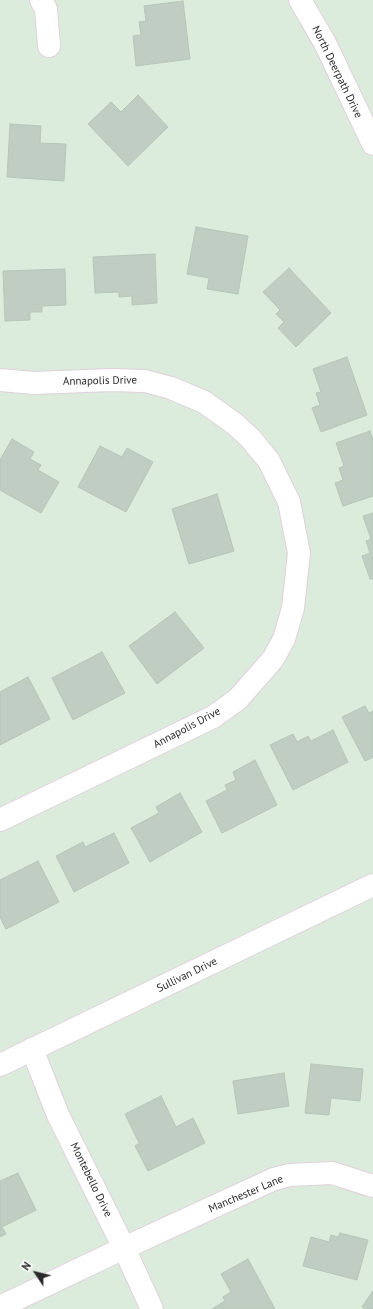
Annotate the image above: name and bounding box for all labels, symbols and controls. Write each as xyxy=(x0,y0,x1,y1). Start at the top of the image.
street label: North Deerpath Drive xyxy=(309,24,365,120)
street label: Annapolis Drive xyxy=(63,374,137,388)
street label: Annapolis Drive xyxy=(151,705,223,751)
street label: Sullivan Drive xyxy=(155,955,219,995)
street label: Montebello Drive xyxy=(67,1141,115,1219)
street label: Manchester Lane xyxy=(207,1172,285,1216)
north arrow xyxy=(16,1253,56,1293)
text: N xyxy=(18,1259,34,1273)

